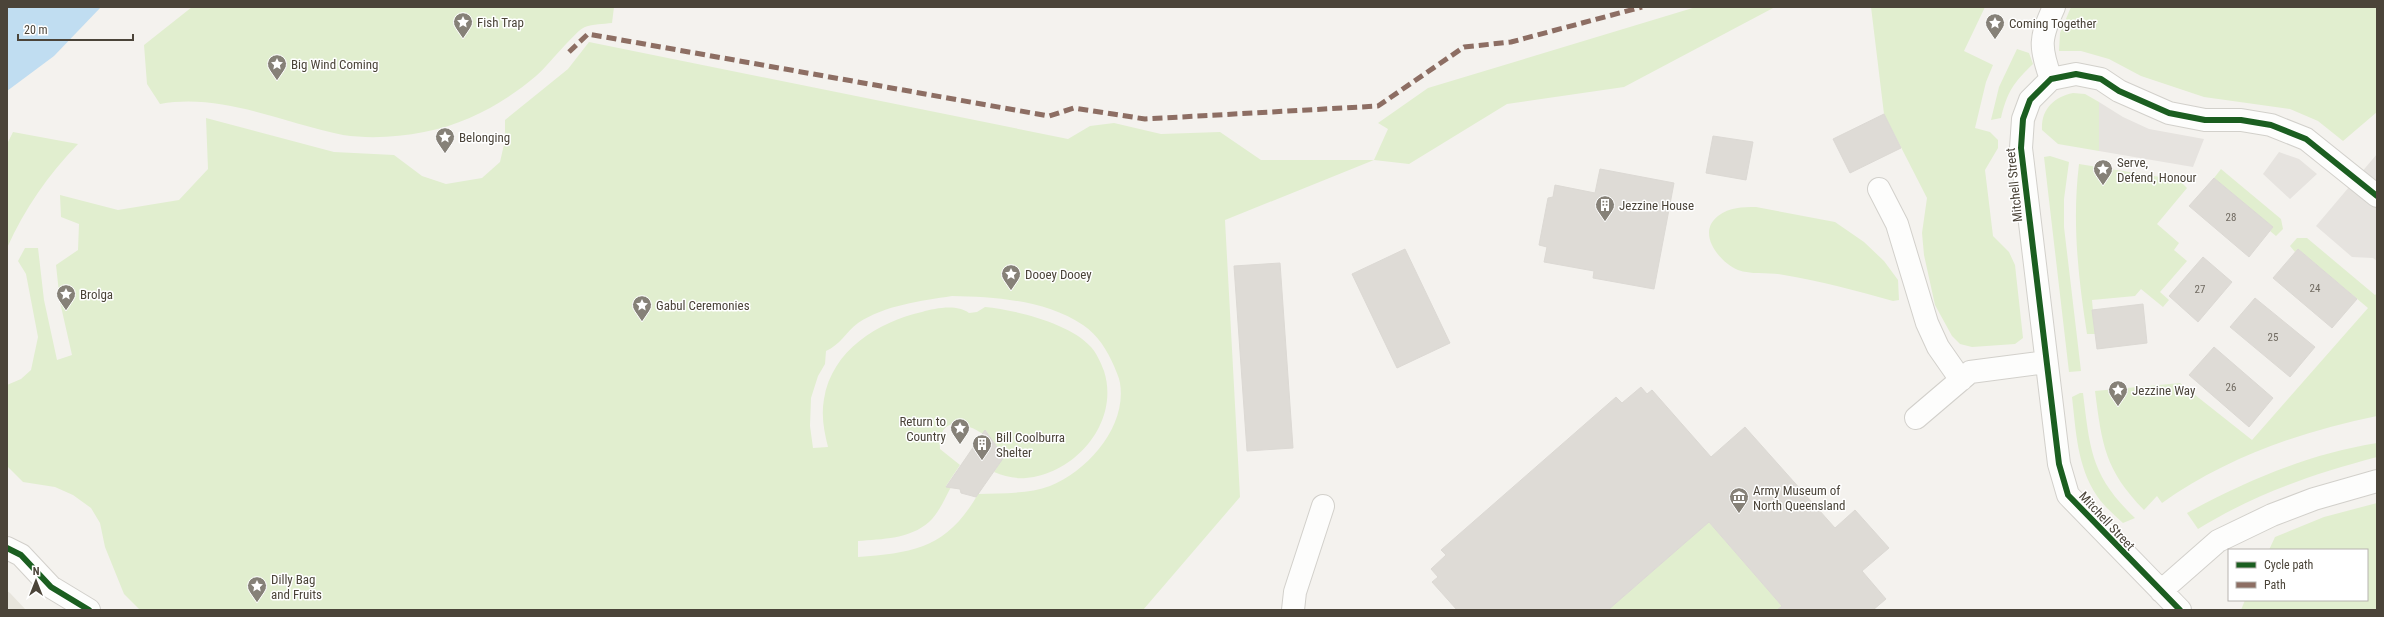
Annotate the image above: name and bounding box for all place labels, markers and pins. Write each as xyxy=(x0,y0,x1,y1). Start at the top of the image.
place icon: Fish Trap xyxy=(452,11,474,39)
place icon: Coming Together xyxy=(1984,12,2006,40)
place label: Fish Trap xyxy=(477,15,524,30)
place label: Coming Together xyxy=(2009,16,2096,31)
place icon: Big Wind Coming xyxy=(266,53,288,81)
place label: Big Wind Coming xyxy=(291,57,378,72)
place icon: Belonging xyxy=(434,126,456,154)
place label: Belonging xyxy=(459,130,510,145)
place label: Serve, Defend, Honour xyxy=(2117,155,2197,185)
place icon: Serve, Defend, Honour xyxy=(2092,158,2114,186)
building icon: Jezzine House xyxy=(1594,194,1616,222)
place label: Jezzine House xyxy=(1619,198,1694,213)
place icon: Dooey Dooey xyxy=(1000,263,1022,291)
place label: Dooey Dooey xyxy=(1025,267,1092,282)
place icon: Brolga xyxy=(55,283,77,311)
place label: Brolga xyxy=(80,287,113,302)
place icon: Gabul Ceremonies xyxy=(631,294,653,322)
place label: Gabul Ceremonies xyxy=(656,298,750,313)
place icon: Jezzine Way xyxy=(2107,379,2129,407)
place label: Jezzine Way xyxy=(2132,383,2196,398)
place label: Return to Country xyxy=(899,414,947,444)
place icon: Return to Country xyxy=(949,417,971,445)
place label: Bill Coolburra Shelter xyxy=(996,430,1065,460)
building icon: Bill Coolburra Shelter xyxy=(971,433,993,461)
place label: Army Museum of North Queensland xyxy=(1753,483,1845,513)
museum icon: Army Museum of North Queensland xyxy=(1728,486,1750,514)
place label: Dilly Bag and Fruits xyxy=(271,572,322,602)
place icon: Dilly Bag and Fruits xyxy=(246,575,268,603)

